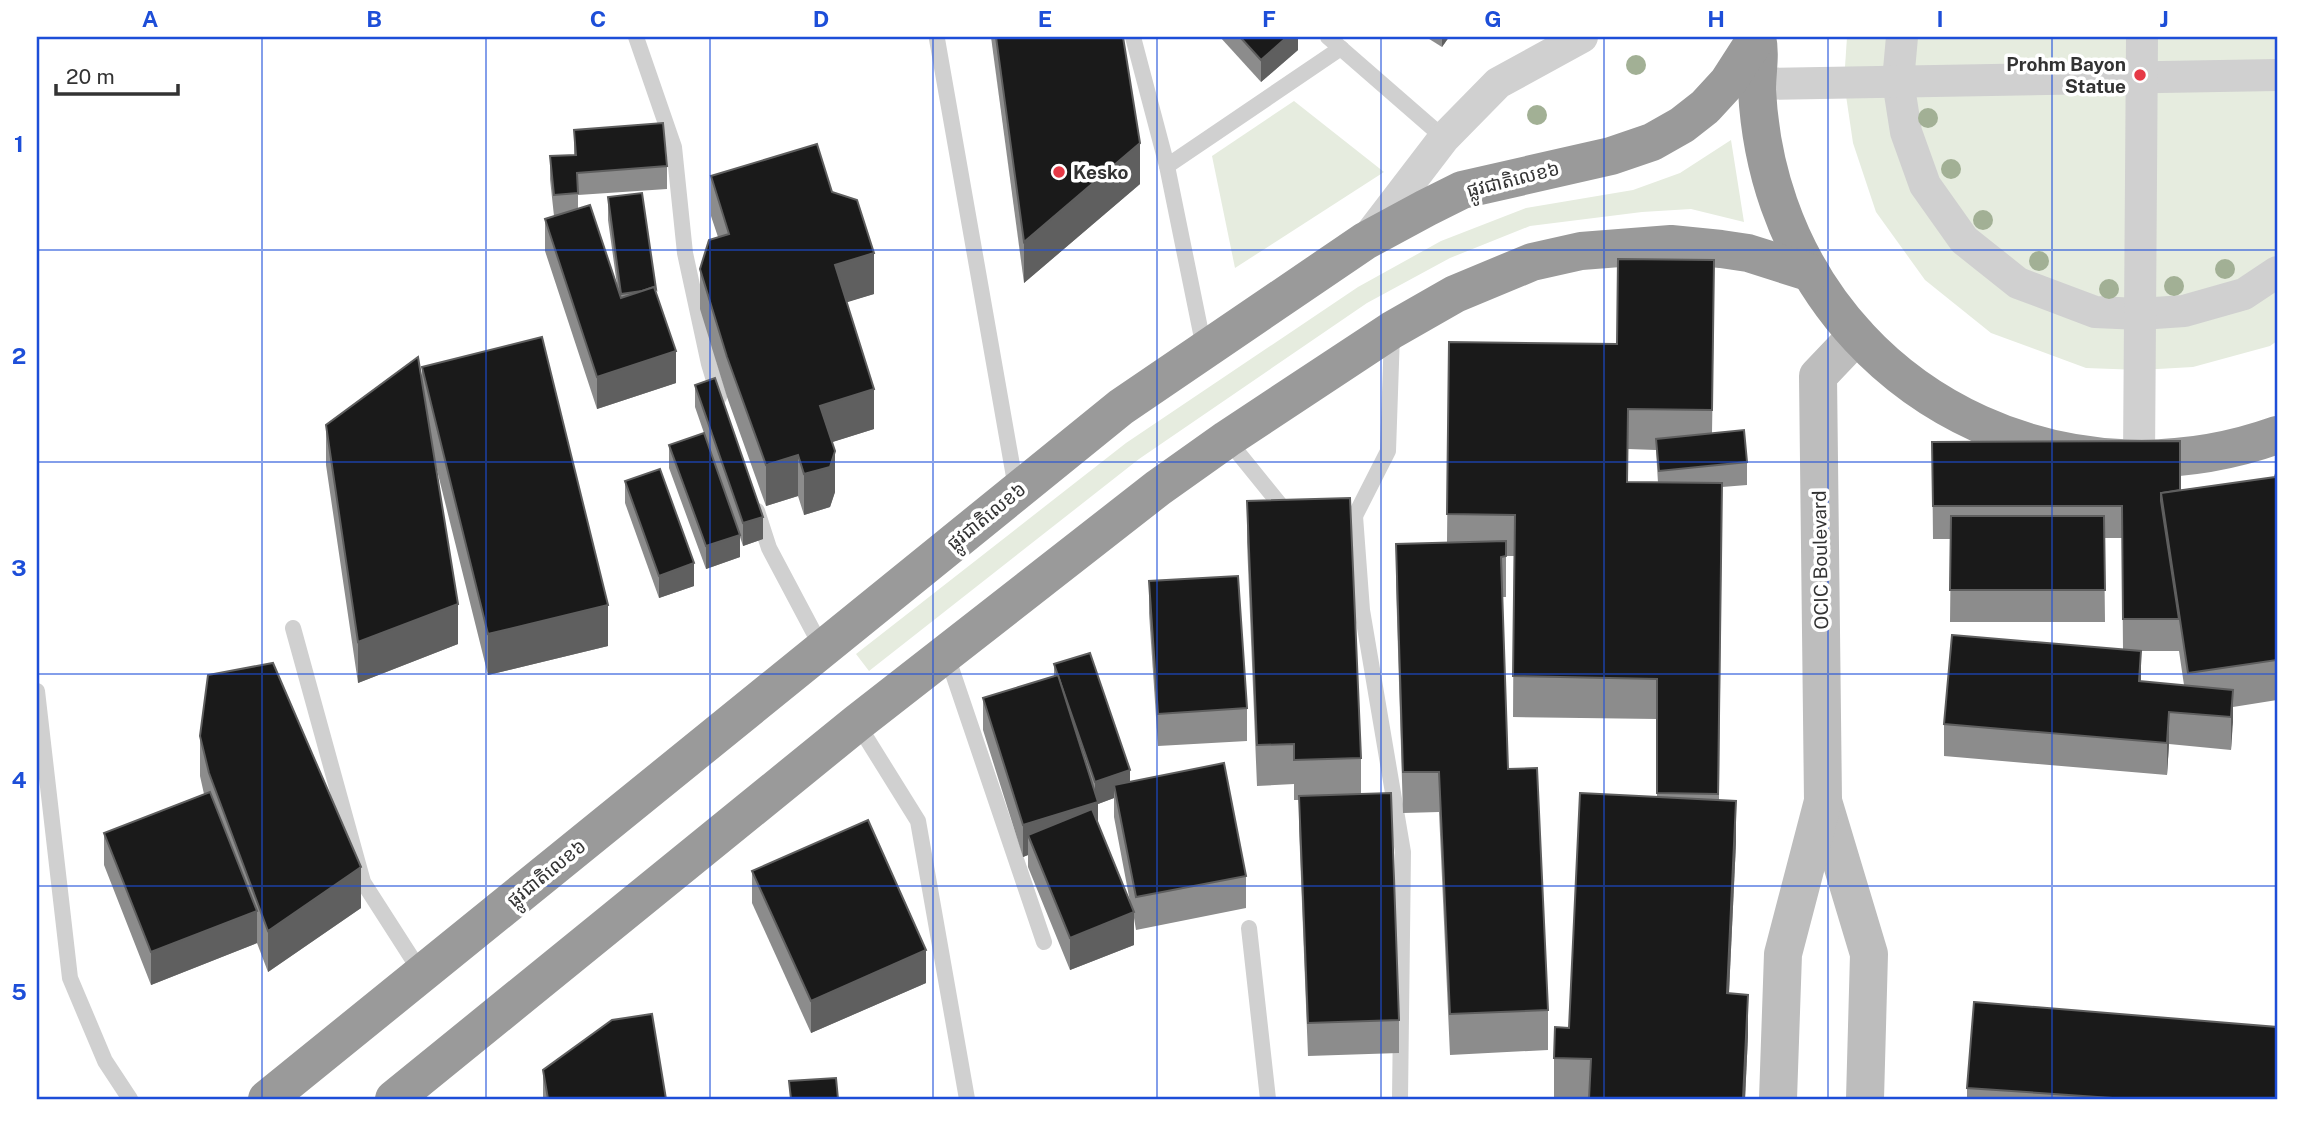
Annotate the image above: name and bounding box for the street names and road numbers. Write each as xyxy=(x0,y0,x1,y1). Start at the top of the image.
street label: ផ្លូវជាតិលេខ៦ xyxy=(1464,157,1563,208)
street label: ផ្លូវជាតិលេខ៦ xyxy=(942,478,1034,560)
street label: OCIC Boulevard xyxy=(1808,490,1832,630)
street label: ផ្លូវជាតិលេខ៦ xyxy=(502,835,594,917)

